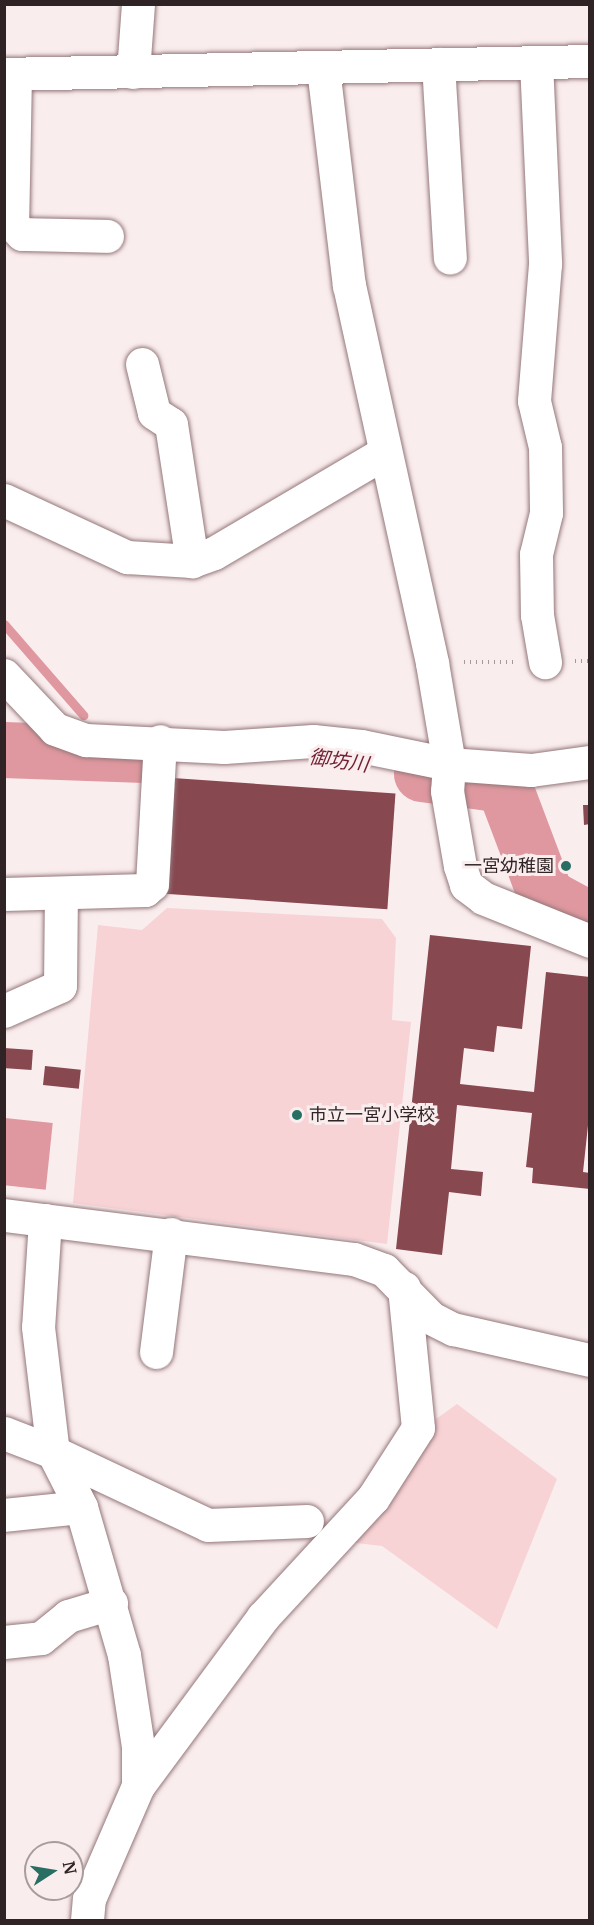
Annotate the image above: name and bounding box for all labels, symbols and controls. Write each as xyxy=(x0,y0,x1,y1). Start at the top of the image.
water label: 御坊川 xyxy=(308,744,370,776)
place label: 一宮幼稚園 xyxy=(464,855,554,877)
marker: 一宮幼稚園 xyxy=(559,859,573,873)
place label: 市立一宮小学校 xyxy=(309,1104,435,1126)
marker: 市立一宮小学校 xyxy=(290,1108,304,1122)
north arrow xyxy=(24,1841,84,1901)
text: N xyxy=(59,1859,81,1876)

